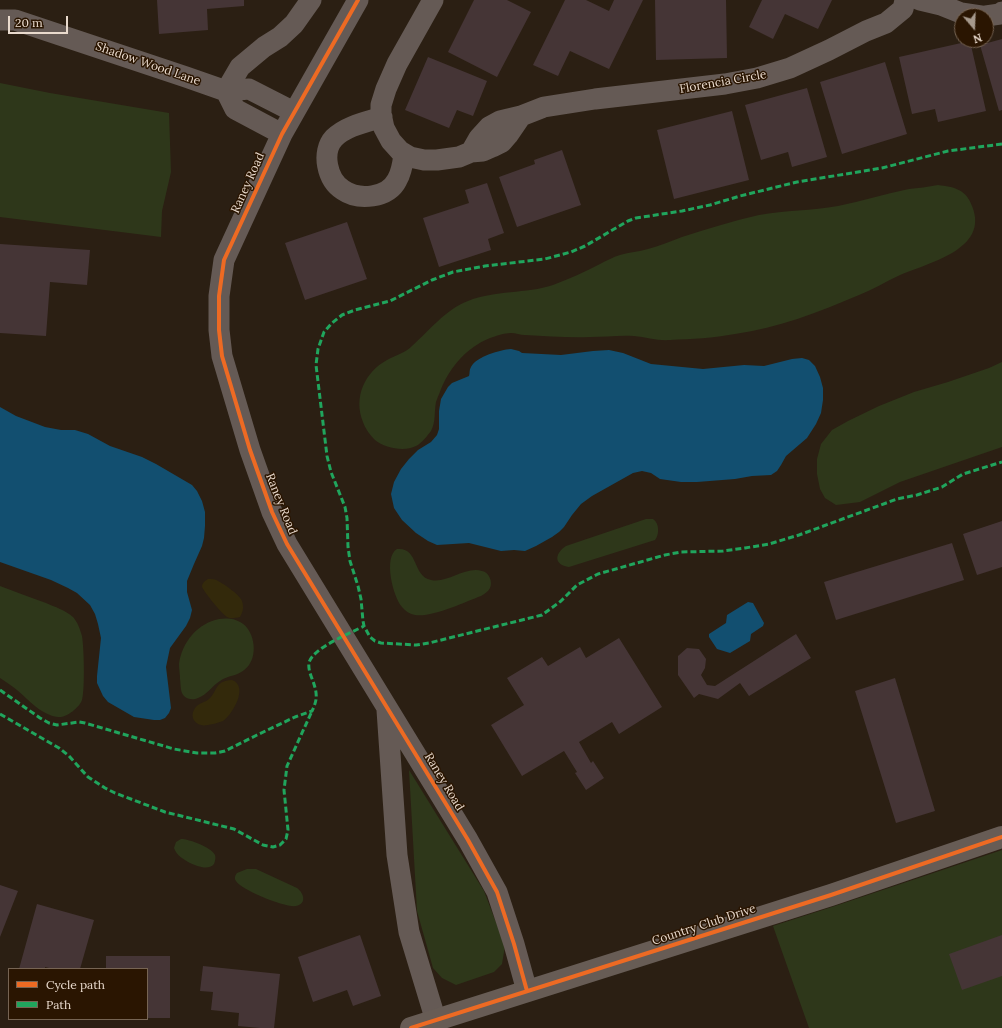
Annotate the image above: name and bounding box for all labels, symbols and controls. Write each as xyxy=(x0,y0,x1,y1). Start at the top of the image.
scale bar xyxy=(10,8,70,34)
north arrow xyxy=(954,8,994,48)
text: 20 m xyxy=(15,15,43,30)
text: N xyxy=(971,30,984,46)
street label: Shadow Wood Lane xyxy=(94,39,202,89)
street label: Florencia Circle xyxy=(678,67,768,97)
street label: Raney Road xyxy=(228,150,268,216)
street label: Raney Road xyxy=(262,471,300,537)
street label: Raney Road xyxy=(421,751,467,813)
street label: Country Club Drive xyxy=(650,901,758,949)
legend xyxy=(8,968,148,1020)
text: Cycle path xyxy=(46,977,105,992)
text: Path xyxy=(46,997,71,1012)

